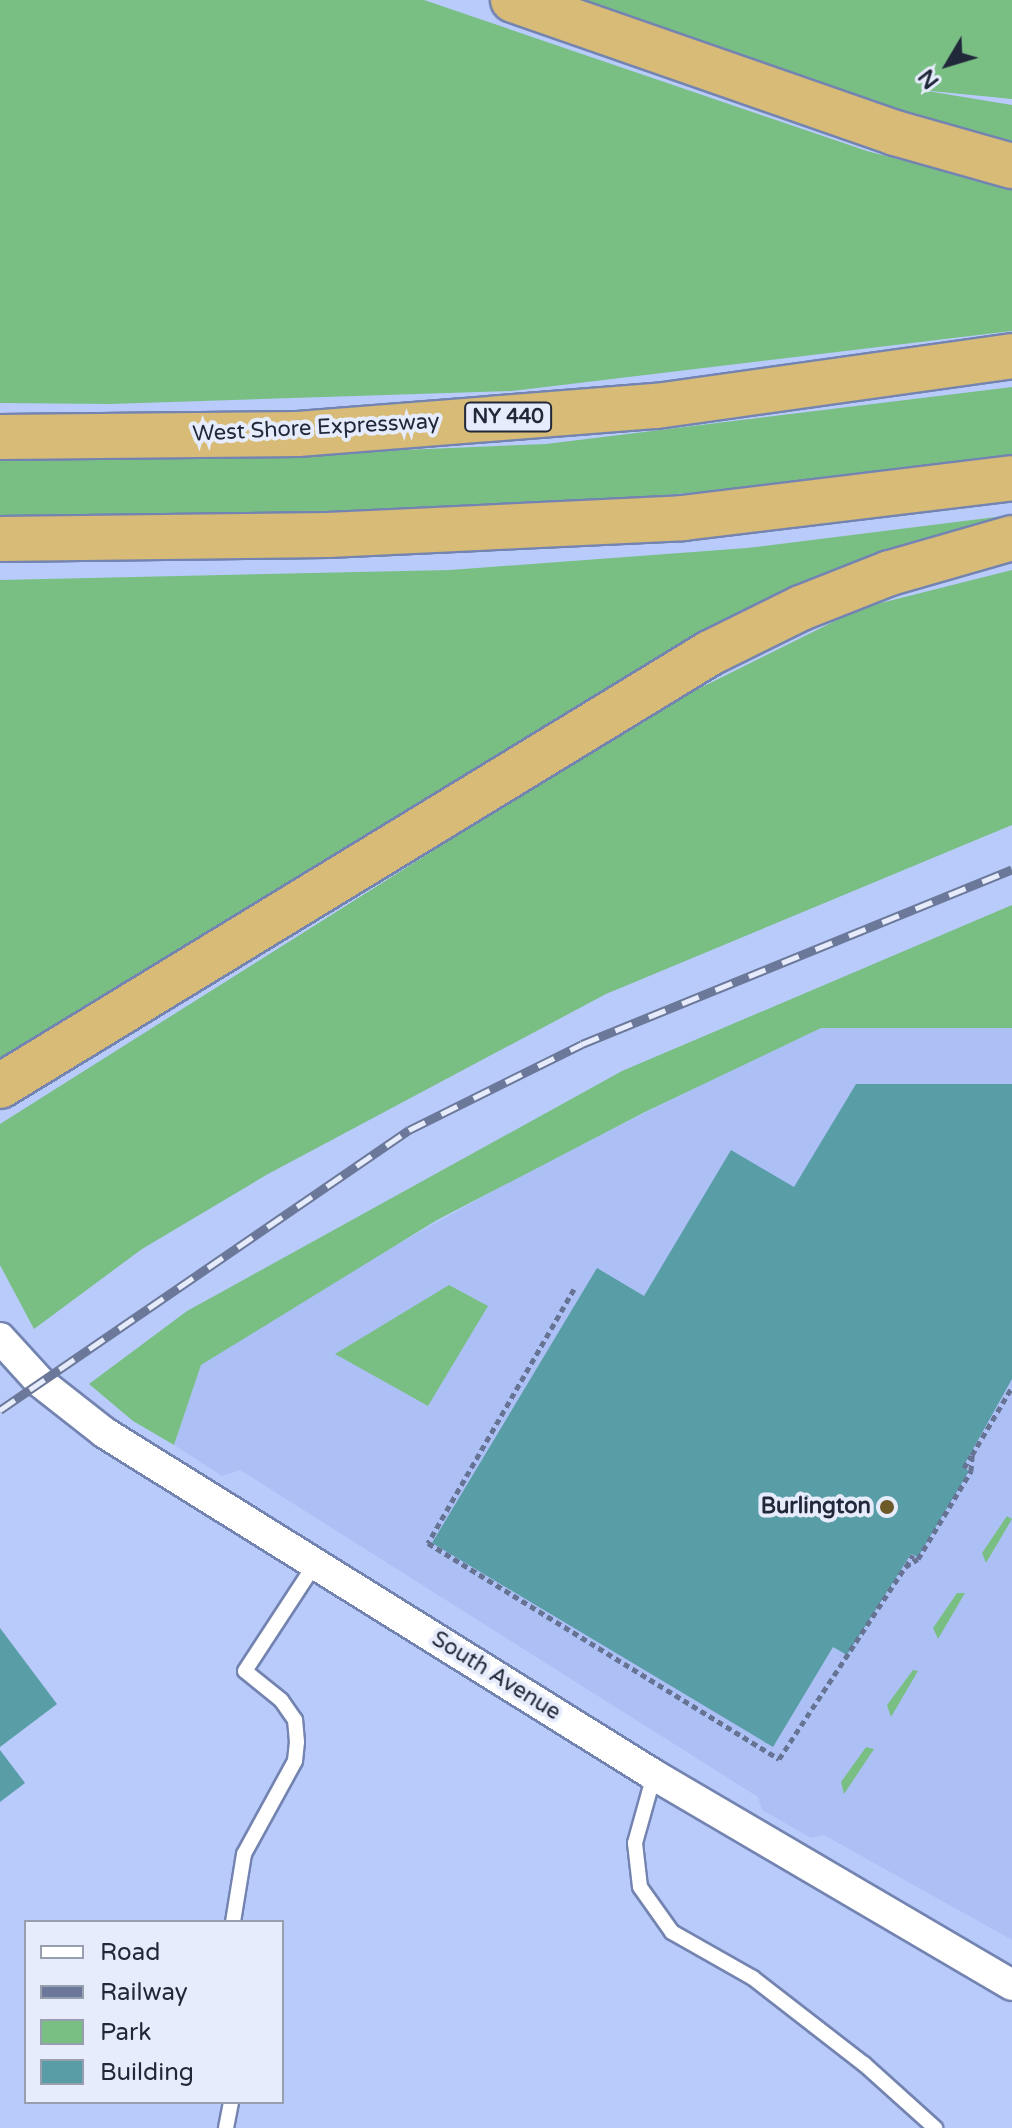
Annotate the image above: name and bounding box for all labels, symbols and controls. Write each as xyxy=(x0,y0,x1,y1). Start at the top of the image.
north arrow xyxy=(908,24,988,104)
text: N xyxy=(913,64,945,94)
road number: NY 440 xyxy=(464,401,552,433)
street label: West Shore Expressway xyxy=(192,408,440,448)
place label: Burlington xyxy=(761,1494,871,1520)
marker: Burlington xyxy=(878,1498,896,1516)
street label: South Avenue xyxy=(427,1626,565,1726)
legend xyxy=(24,1920,284,2104)
text: Road xyxy=(100,1938,160,1967)
text: Railway xyxy=(100,1978,188,2007)
text: Park xyxy=(100,2018,151,2047)
text: Building xyxy=(100,2058,194,2087)

